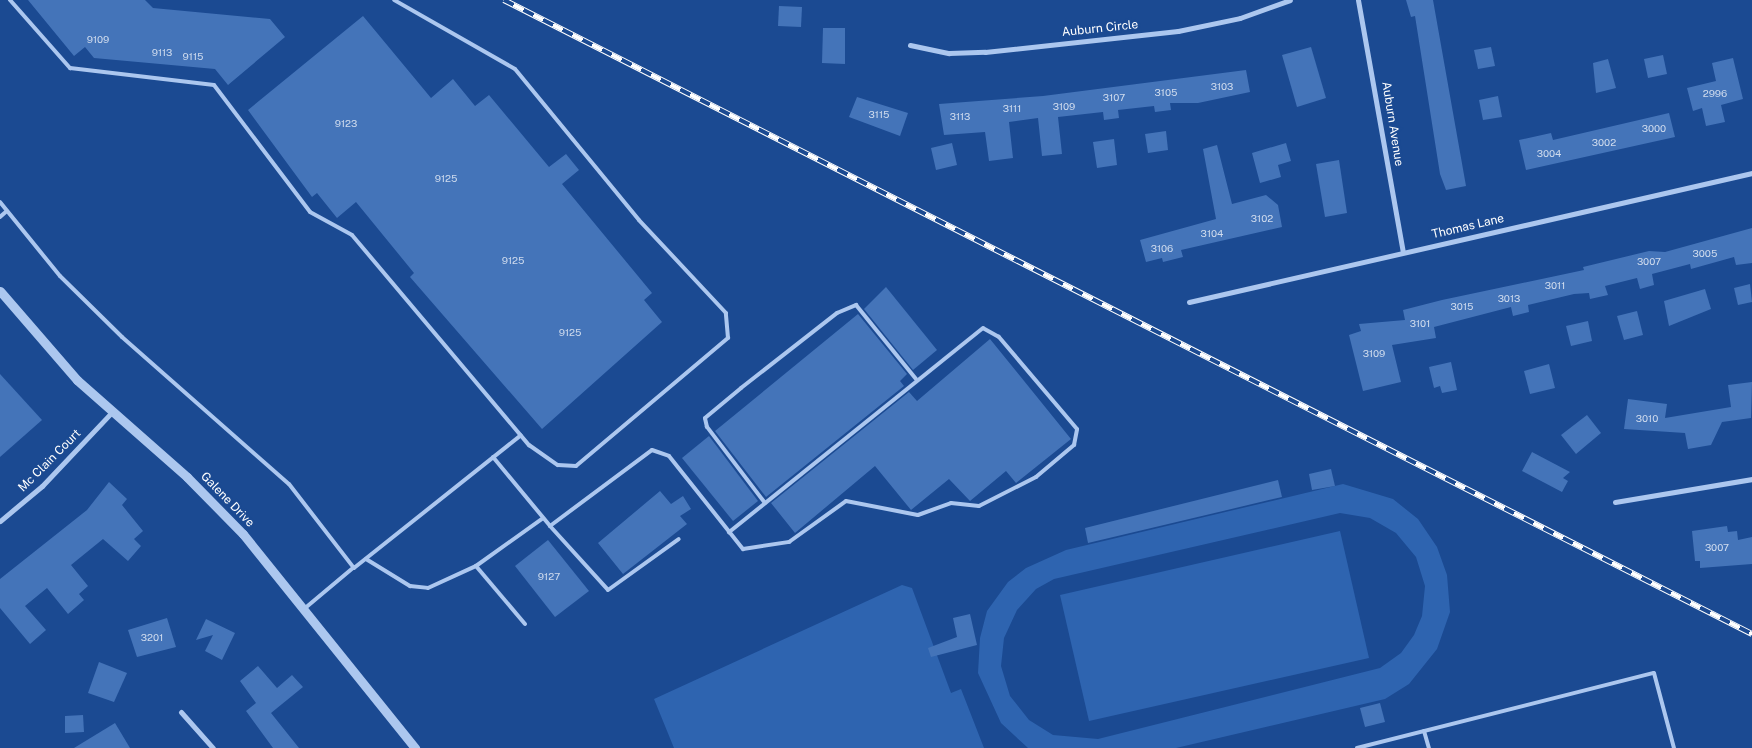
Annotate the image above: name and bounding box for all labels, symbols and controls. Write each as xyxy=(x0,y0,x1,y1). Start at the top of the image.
street label: Auburn Circle xyxy=(1061,18,1139,40)
house number: 9109 xyxy=(87,34,109,46)
house number: 9113 xyxy=(152,47,172,59)
house number: 9115 xyxy=(183,51,203,63)
house number: 3103 xyxy=(1211,81,1233,93)
street label: Auburn Avenue xyxy=(1378,81,1406,167)
house number: 3105 xyxy=(1155,87,1177,99)
house number: 2996 xyxy=(1703,88,1727,100)
house number: 3107 xyxy=(1103,92,1125,104)
house number: 3109 xyxy=(1053,101,1075,113)
house number: 3111 xyxy=(1003,103,1021,115)
house number: 3115 xyxy=(869,109,889,121)
house number: 3113 xyxy=(950,111,970,123)
house number: 9123 xyxy=(335,118,357,130)
house number: 3000 xyxy=(1642,123,1666,135)
house number: 3002 xyxy=(1592,137,1616,149)
house number: 3004 xyxy=(1537,148,1561,160)
house number: 9125 xyxy=(435,173,457,185)
street label: Thomas Lane xyxy=(1430,212,1506,242)
house number: 3102 xyxy=(1251,213,1273,225)
house number: 3104 xyxy=(1201,228,1223,240)
house number: 3106 xyxy=(1151,243,1173,255)
house number: 3005 xyxy=(1693,248,1717,260)
house number: 9125 xyxy=(502,255,524,267)
house number: 3007 xyxy=(1637,256,1661,268)
house number: 3011 xyxy=(1545,280,1565,292)
house number: 3013 xyxy=(1498,293,1520,305)
house number: 3015 xyxy=(1451,301,1473,313)
house number: 3101 xyxy=(1410,318,1430,330)
house number: 9125 xyxy=(559,327,581,339)
house number: 3109 xyxy=(1363,348,1385,360)
house number: 3010 xyxy=(1636,413,1658,425)
street label: Mc Clain Court xyxy=(16,427,84,495)
street label: Galene Drive xyxy=(197,469,257,531)
house number: 3007 xyxy=(1705,542,1729,554)
house number: 9127 xyxy=(538,571,560,583)
house number: 3201 xyxy=(141,632,163,644)

